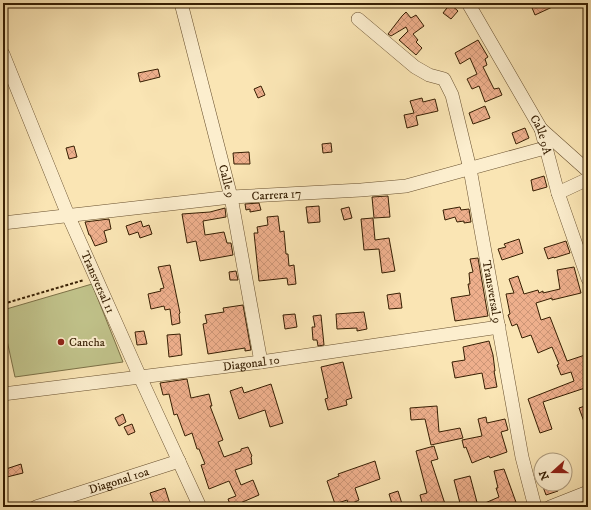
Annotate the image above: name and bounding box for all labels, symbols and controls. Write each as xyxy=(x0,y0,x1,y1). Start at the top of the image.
street label: Calle 9A xyxy=(527,112,555,157)
street label: Calle 9 xyxy=(215,163,238,199)
street label: Carrera 17 xyxy=(251,186,302,203)
street label: Transversal 11 xyxy=(77,249,118,316)
street label: Transversal 9 xyxy=(479,259,505,325)
place label: Cancha xyxy=(69,335,106,350)
marker: Cancha xyxy=(56,337,66,347)
street label: Diagonal 10 xyxy=(222,352,281,374)
north arrow xyxy=(533,452,573,492)
street label: Diagonal 10a xyxy=(87,463,152,497)
text: N xyxy=(536,469,553,482)

